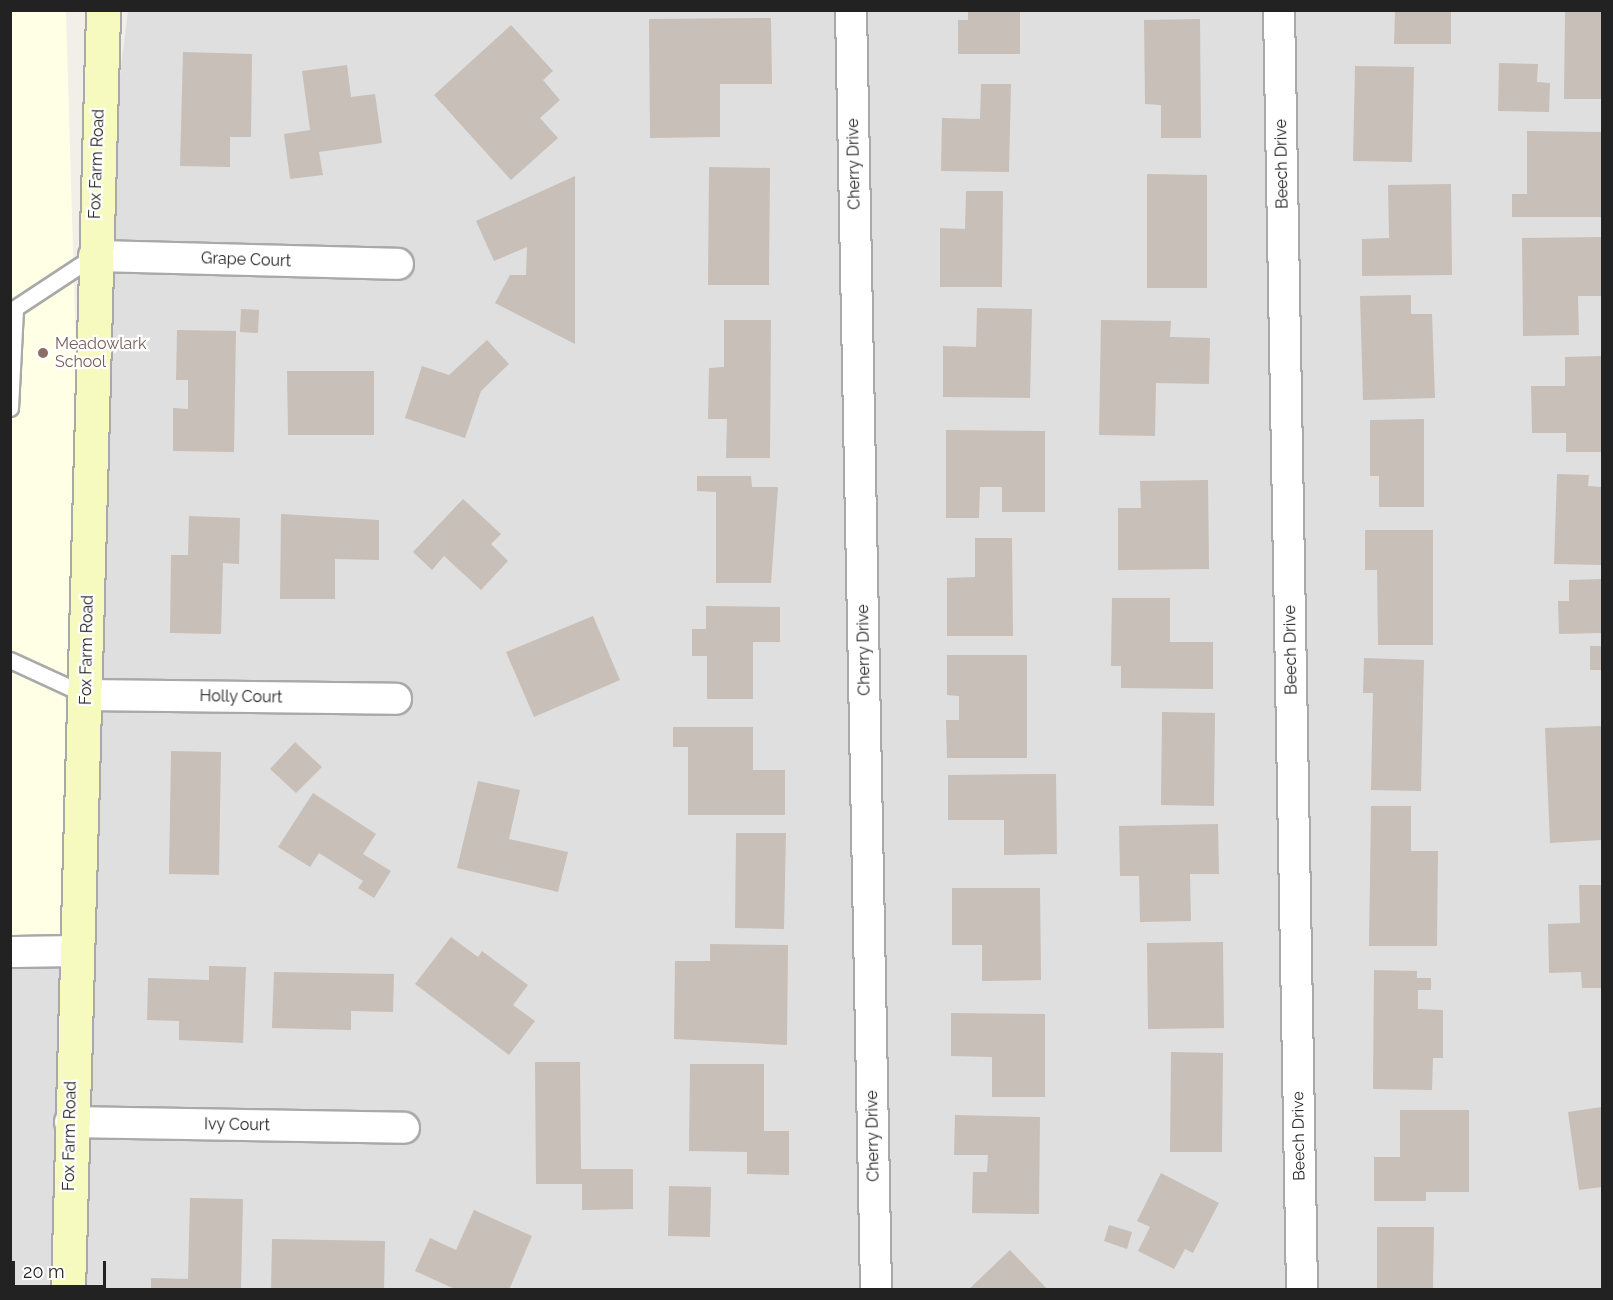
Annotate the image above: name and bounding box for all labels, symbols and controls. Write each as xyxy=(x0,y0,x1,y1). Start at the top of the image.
street label: Fox Farm Road xyxy=(85,109,109,219)
street label: Cherry Drive xyxy=(844,118,864,210)
street label: Beech Drive xyxy=(1272,119,1292,209)
street label: Grape Court xyxy=(201,249,291,271)
place label: Meadowlark School xyxy=(55,334,146,372)
marker: Meadowlark School xyxy=(36,346,50,360)
street label: Fox Farm Road xyxy=(76,595,98,705)
street label: Cherry Drive xyxy=(854,604,874,696)
street label: Beech Drive xyxy=(1281,605,1301,695)
street label: Holly Court xyxy=(199,687,283,707)
street label: Fox Farm Road xyxy=(59,1081,81,1191)
street label: Cherry Drive xyxy=(863,1090,883,1182)
street label: Beech Drive xyxy=(1289,1091,1309,1181)
street label: Ivy Court xyxy=(204,1115,270,1135)
scale bar xyxy=(15,1249,110,1287)
text: 20 m xyxy=(23,1261,65,1282)

